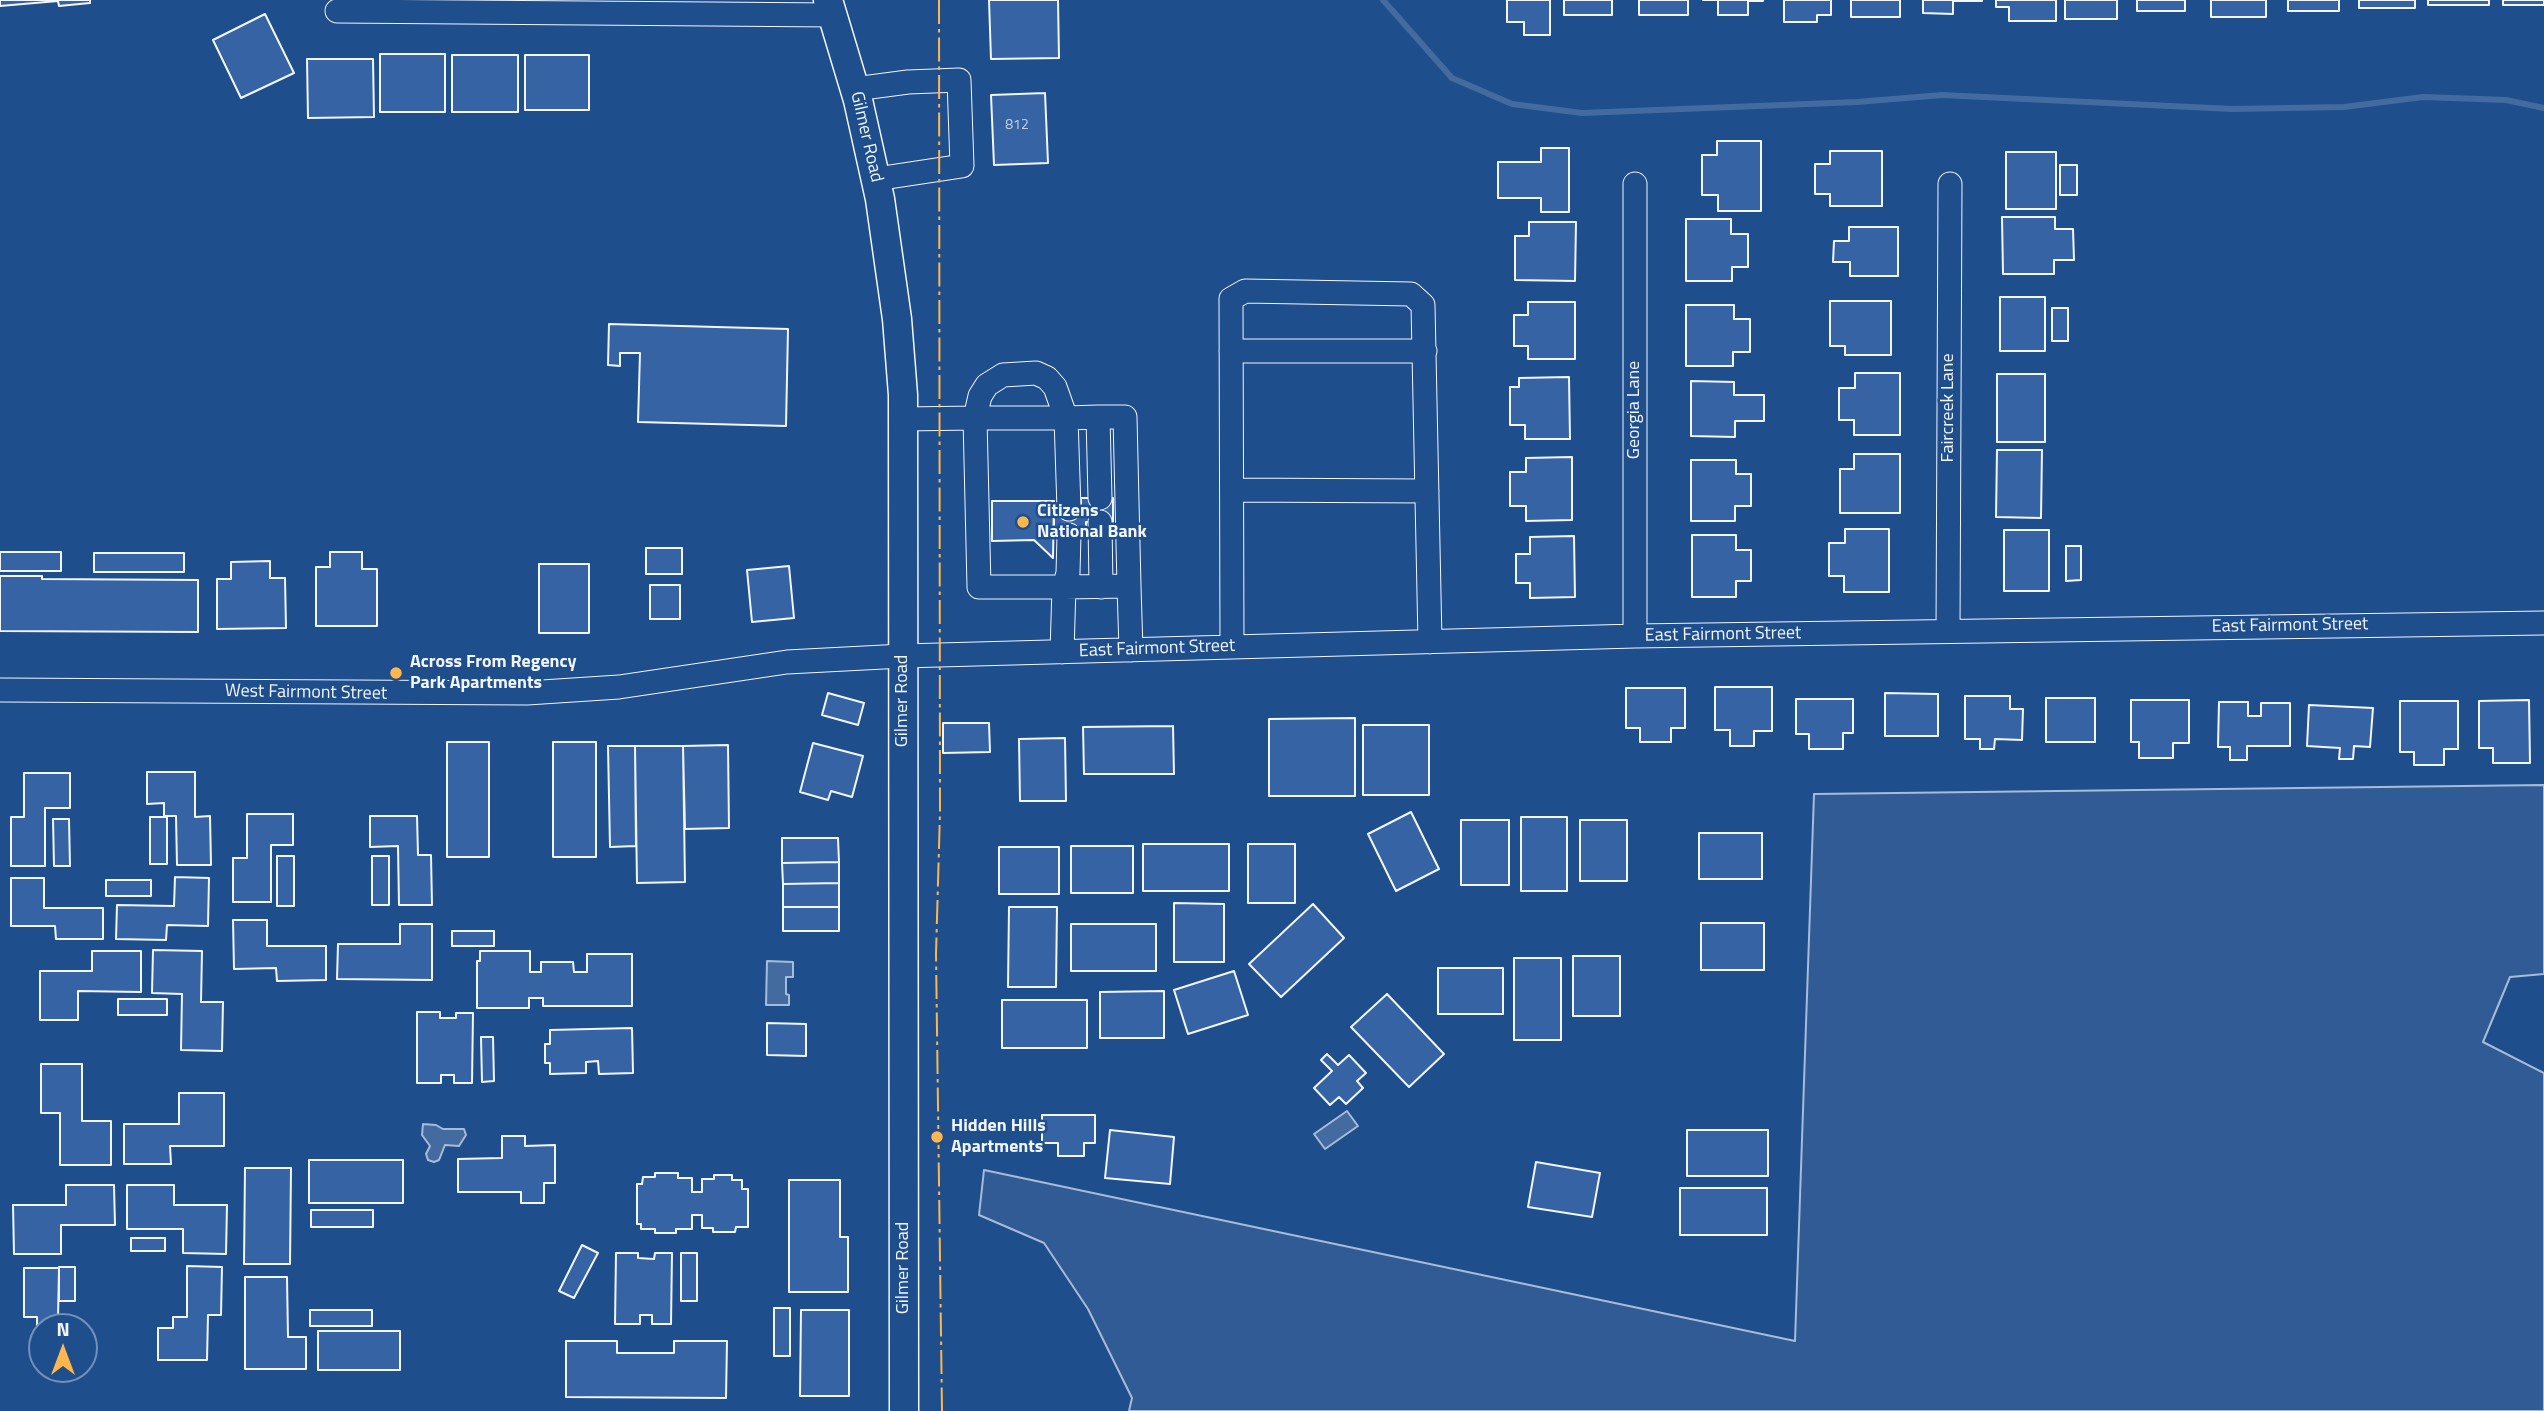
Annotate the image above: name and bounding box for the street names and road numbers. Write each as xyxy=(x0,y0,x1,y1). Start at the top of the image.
street label: Gilmer Road xyxy=(845,90,887,184)
street label: Faircreek Lane xyxy=(1938,354,1960,462)
street label: Georgia Lane xyxy=(1624,361,1646,459)
street label: East Fairmont Street xyxy=(2212,614,2368,638)
street label: East Fairmont Street xyxy=(1645,623,1801,647)
street label: East Fairmont Street xyxy=(1078,635,1236,663)
street label: Gilmer Road xyxy=(892,655,914,747)
street label: West Fairmont Street xyxy=(225,681,387,705)
street label: Gilmer Road xyxy=(893,1222,915,1314)

